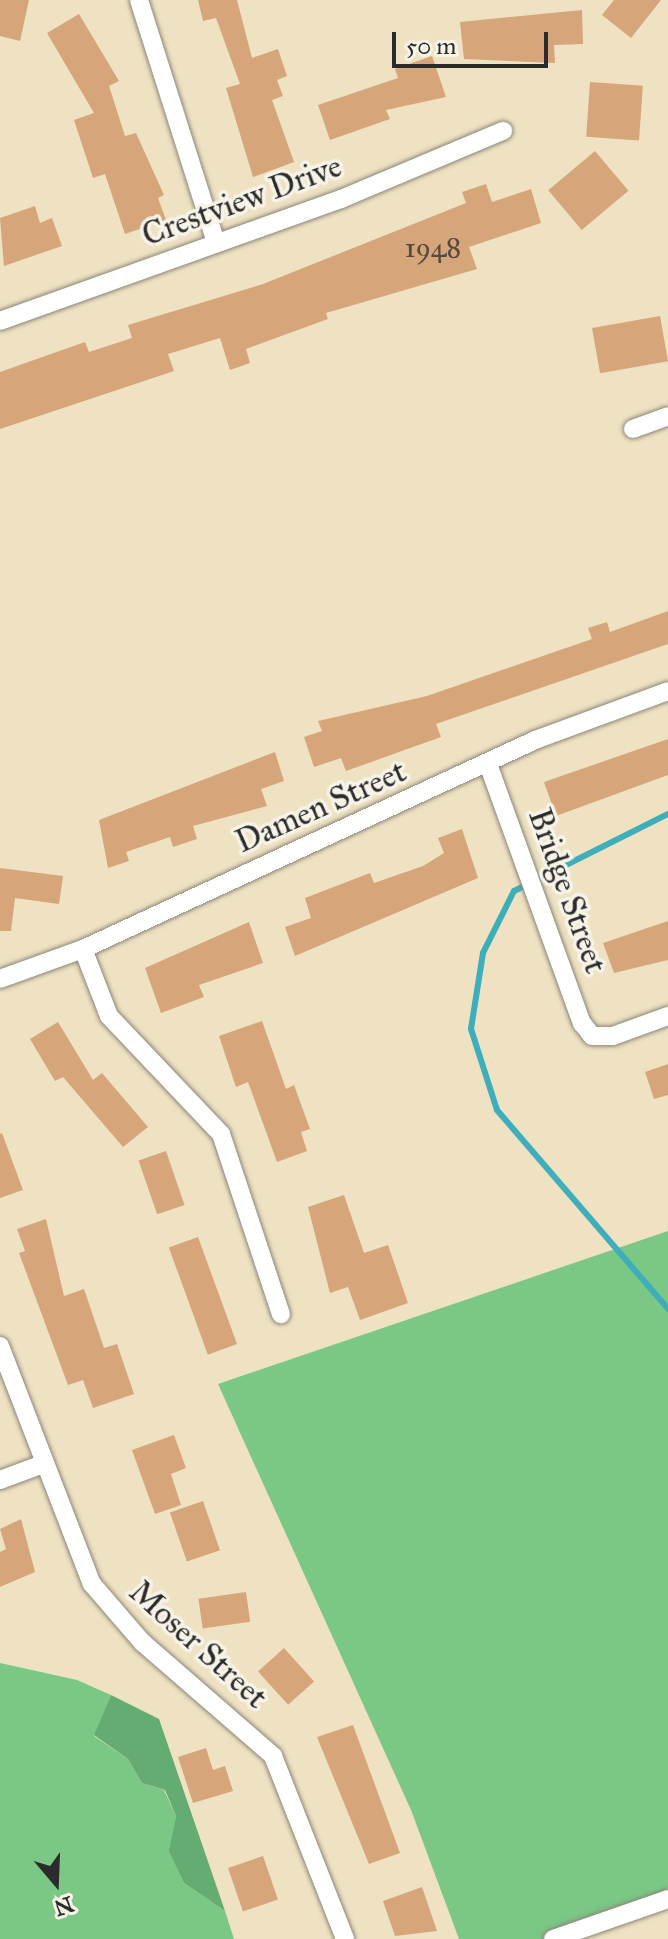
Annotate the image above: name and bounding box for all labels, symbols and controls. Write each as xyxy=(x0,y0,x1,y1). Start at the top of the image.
scale bar xyxy=(396,16,552,66)
text: 50 m xyxy=(406,31,456,61)
street label: Crestview Drive xyxy=(137,147,347,255)
house number: 1948 xyxy=(405,231,461,265)
street label: Damen Street xyxy=(230,752,412,862)
street label: Bridge Street xyxy=(519,803,615,979)
street label: Moser Street xyxy=(121,1573,275,1717)
north arrow xyxy=(16,1843,96,1923)
text: N xyxy=(51,1890,77,1922)

